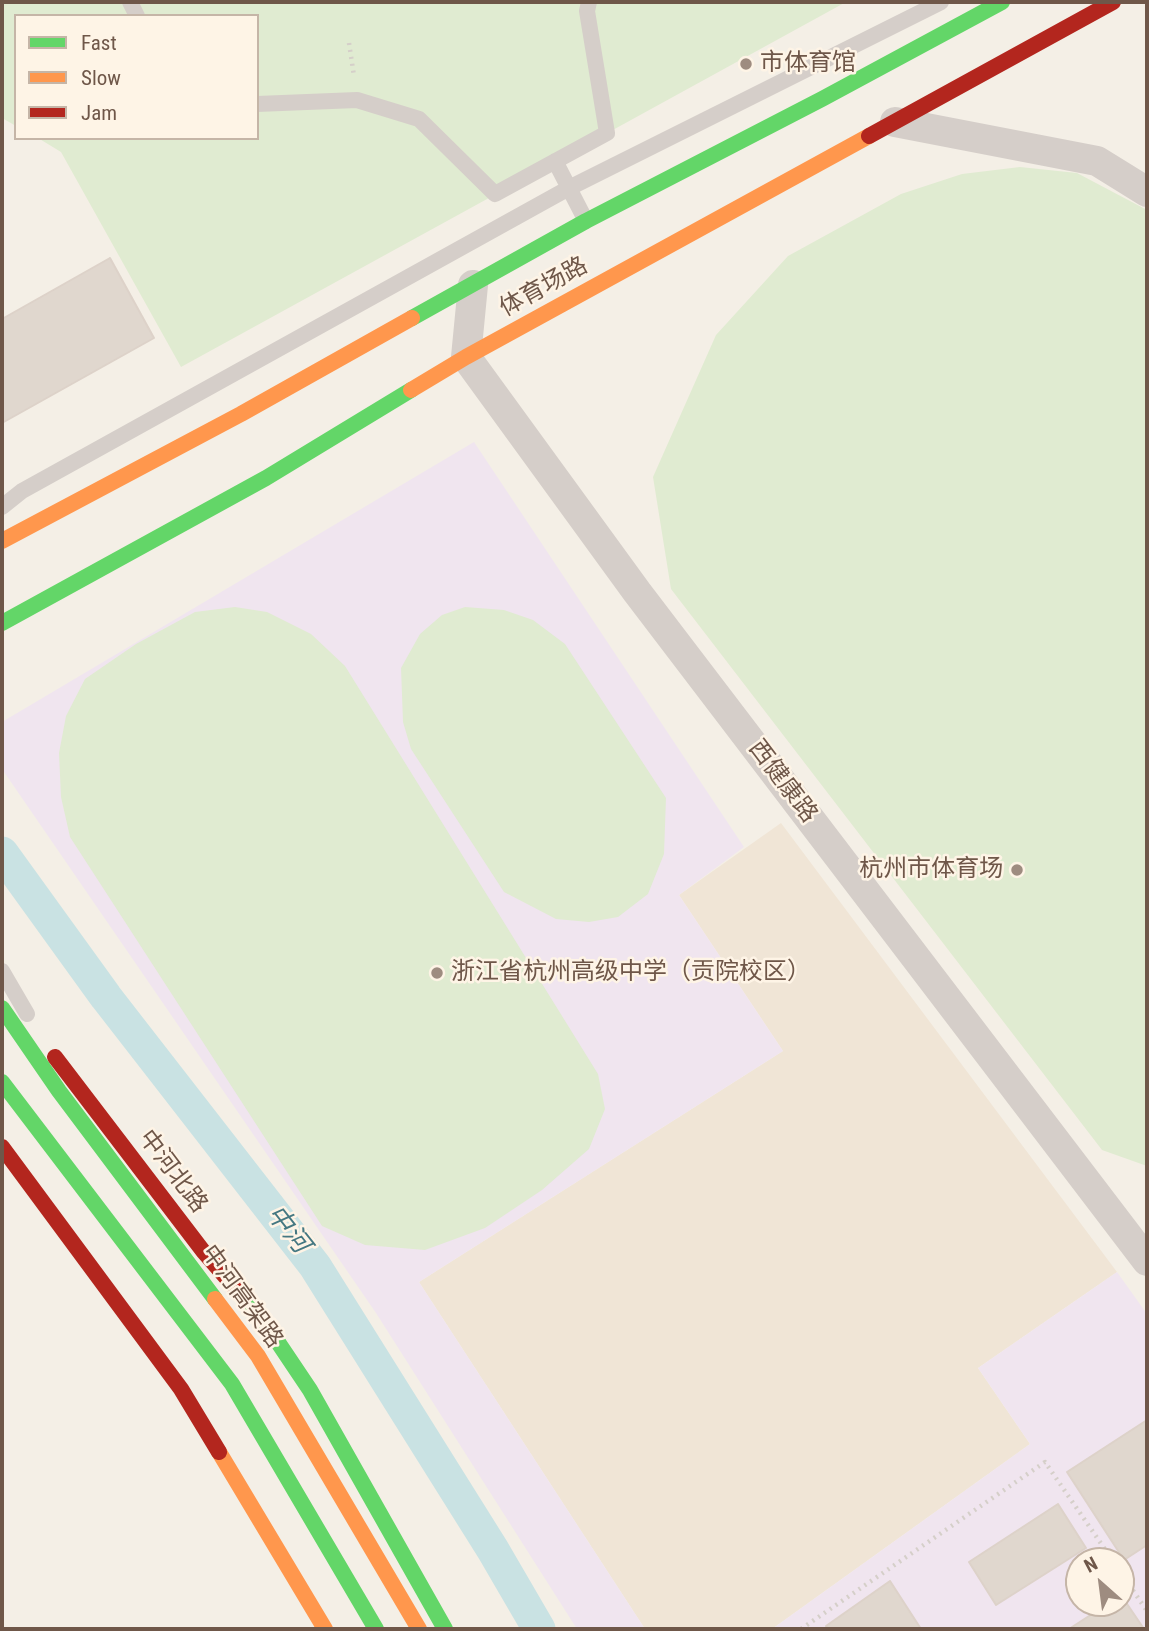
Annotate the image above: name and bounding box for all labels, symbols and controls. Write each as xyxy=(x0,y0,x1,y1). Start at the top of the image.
legend xyxy=(14,14,259,140)
text: Fast xyxy=(81,31,117,55)
place label: 市体育馆 xyxy=(760,50,856,78)
marker: 市体育馆 xyxy=(738,56,754,72)
text: Slow xyxy=(81,66,121,90)
text: Jam xyxy=(81,101,117,125)
street label: 体育场路 xyxy=(495,252,593,324)
street label: 西健康路 xyxy=(742,735,822,829)
place label: 杭州市体育场 xyxy=(859,856,1003,884)
marker: 杭州市体育场 xyxy=(1009,862,1025,878)
place label: 浙江省杭州高级中学（贡院校区） xyxy=(451,959,811,987)
marker: 浙江省杭州高级中学（贡院校区） xyxy=(429,965,445,981)
street label: 中河北路 xyxy=(132,1125,212,1219)
water label: 中河 xyxy=(259,1200,315,1260)
street label: 中河高架路 xyxy=(194,1240,288,1354)
north arrow xyxy=(1065,1547,1135,1617)
text: N xyxy=(1080,1552,1101,1578)

